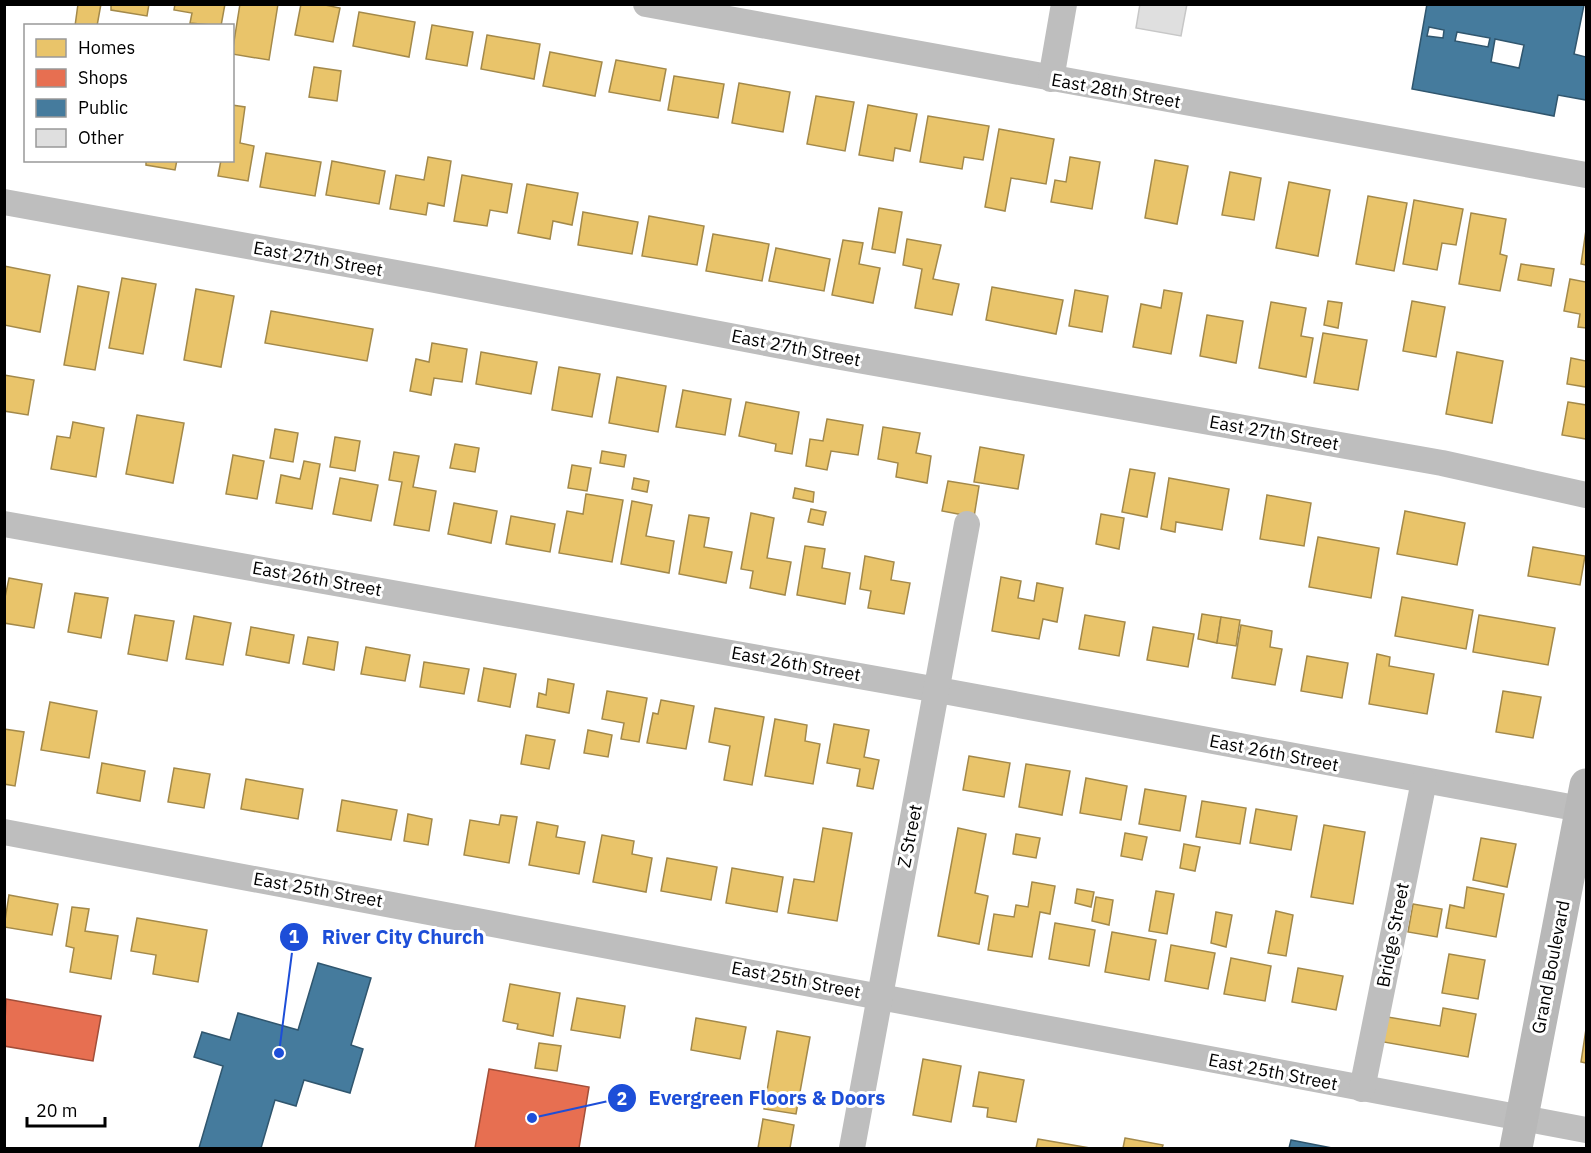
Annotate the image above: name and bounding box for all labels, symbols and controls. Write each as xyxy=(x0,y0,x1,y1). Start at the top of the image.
legend xyxy=(24,24,234,162)
text: Homes xyxy=(78,36,135,59)
text: Shops xyxy=(78,66,128,89)
street label: East 28th Street xyxy=(1050,68,1183,113)
text: Public xyxy=(78,96,128,119)
text: Other xyxy=(78,126,124,149)
street label: East 27th Street xyxy=(252,236,385,281)
street label: East 27th Street xyxy=(730,324,863,371)
street label: East 27th Street xyxy=(1208,410,1341,455)
street label: East 26th Street xyxy=(251,556,384,601)
street label: East 26th Street xyxy=(730,641,863,686)
street label: East 26th Street xyxy=(1208,729,1341,776)
street label: Z Street xyxy=(892,802,927,870)
street label: East 25th Street xyxy=(252,867,385,912)
street label: Bridge Street xyxy=(1371,881,1414,989)
street label: Grand Boulevard xyxy=(1526,898,1575,1036)
callout: River City Church xyxy=(279,918,496,956)
text: River City Church xyxy=(322,923,484,950)
text: 1 xyxy=(289,925,300,948)
street label: East 25th Street xyxy=(730,956,863,1003)
street label: East 25th Street xyxy=(1207,1048,1340,1095)
callout: Evergreen Floors & Doors xyxy=(607,1079,898,1117)
text: Evergreen Floors & Doors xyxy=(649,1084,885,1111)
text: 2 xyxy=(617,1087,627,1110)
scale bar xyxy=(27,1090,105,1128)
text: 20 m xyxy=(36,1099,78,1122)

